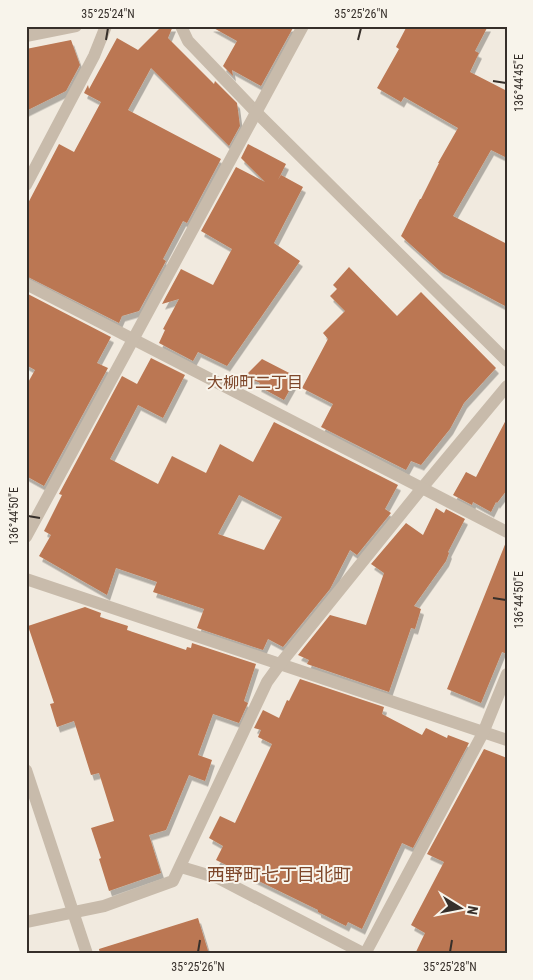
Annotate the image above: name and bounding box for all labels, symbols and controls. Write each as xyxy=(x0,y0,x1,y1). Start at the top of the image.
text: 35°25'24"N xyxy=(81,7,135,21)
text: 35°25'26"N xyxy=(334,7,388,21)
text: 136°44'45"E xyxy=(512,54,526,112)
district label: 大柳町二丁目 xyxy=(207,373,303,392)
text: 136°44'50"E xyxy=(7,487,21,545)
text: 136°44'50"E xyxy=(512,571,526,629)
district label: 西野町七丁目北町 xyxy=(207,864,351,885)
north arrow xyxy=(436,882,486,932)
text: N xyxy=(464,905,481,916)
text: 35°25'26"N xyxy=(171,960,225,974)
text: 35°25'28"N xyxy=(423,960,477,974)

